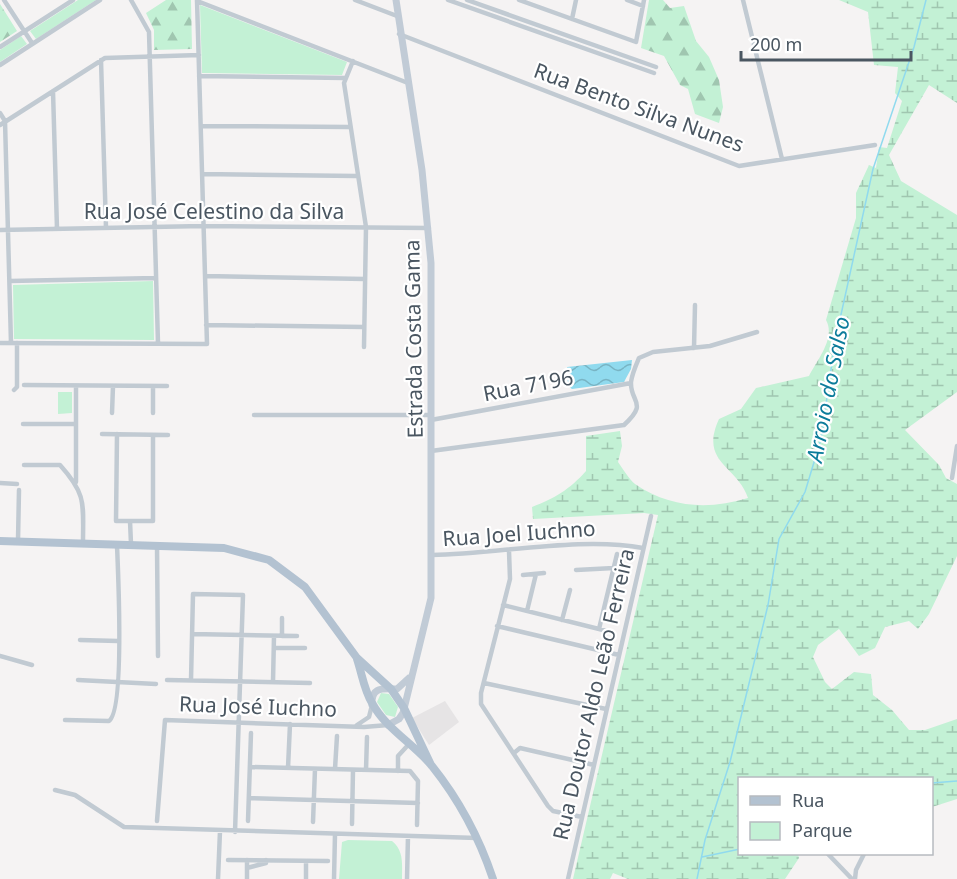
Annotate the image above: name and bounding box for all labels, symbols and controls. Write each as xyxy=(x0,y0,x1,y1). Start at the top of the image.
scale bar xyxy=(741,24,910,62)
text: 200 m xyxy=(750,32,802,56)
street label: Rua Bento Silva Nunes xyxy=(530,56,748,158)
street label: Rua José Celestino da Silva xyxy=(84,197,344,225)
street label: Estrada Costa Gama xyxy=(397,239,429,439)
water label: Arroio do Salso xyxy=(798,314,856,466)
street label: Rua 7196 xyxy=(480,363,576,407)
street label: Rua Joel Iuchno xyxy=(442,514,596,552)
street label: Rua Doutor Aldo Leão Ferreira xyxy=(546,545,640,843)
street label: Rua José Iuchno xyxy=(179,689,337,723)
legend xyxy=(738,777,933,855)
text: Rua xyxy=(792,788,824,812)
text: Parque xyxy=(792,818,852,842)

